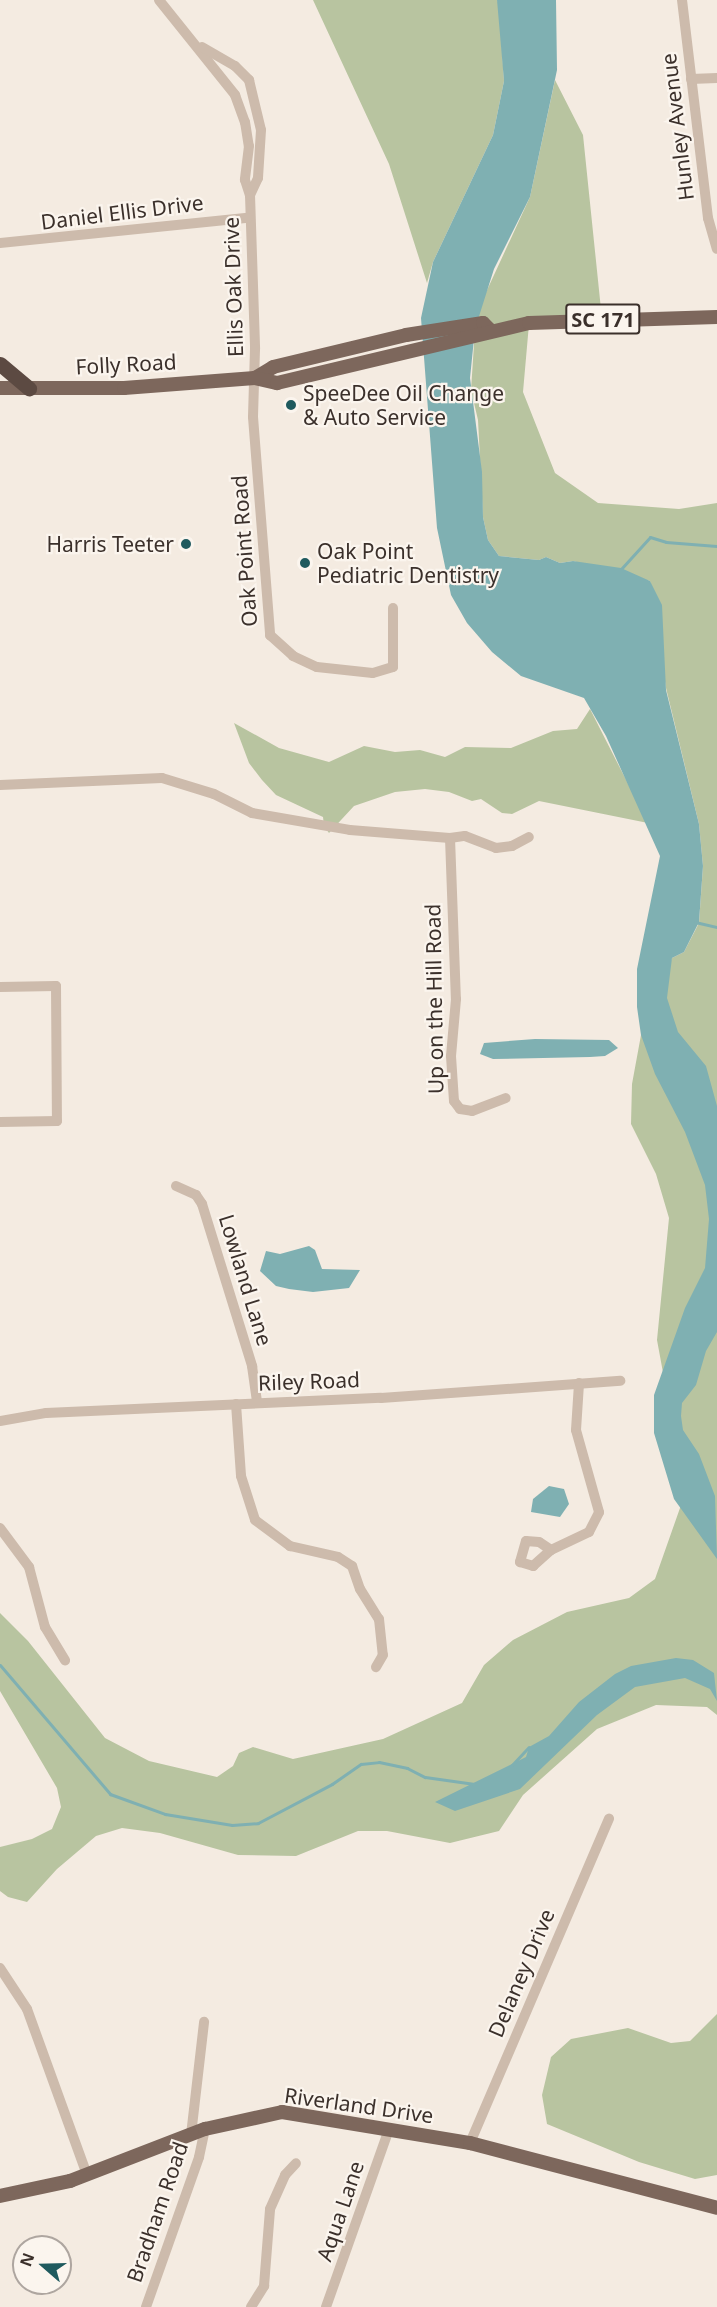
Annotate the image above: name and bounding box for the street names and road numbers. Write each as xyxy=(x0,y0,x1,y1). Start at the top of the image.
street label: Hunley Avenue xyxy=(655,52,699,202)
street label: Daniel Ellis Drive xyxy=(39,190,205,234)
street label: Ellis Oak Drive xyxy=(218,216,248,358)
road number: SC 171 xyxy=(564,302,642,336)
street label: Folly Road xyxy=(75,349,177,379)
street label: Oak Point Road xyxy=(226,474,262,628)
street label: Up on the Hill Road xyxy=(420,904,448,1094)
street label: Lowland Lane xyxy=(214,1211,278,1349)
street label: Riley Road xyxy=(258,1367,360,1395)
street label: Delaney Drive xyxy=(483,1905,559,2041)
street label: Riverland Drive xyxy=(283,2082,435,2128)
street label: Bradham Road xyxy=(121,2138,193,2286)
street label: Aqua Lane xyxy=(311,2158,369,2264)

